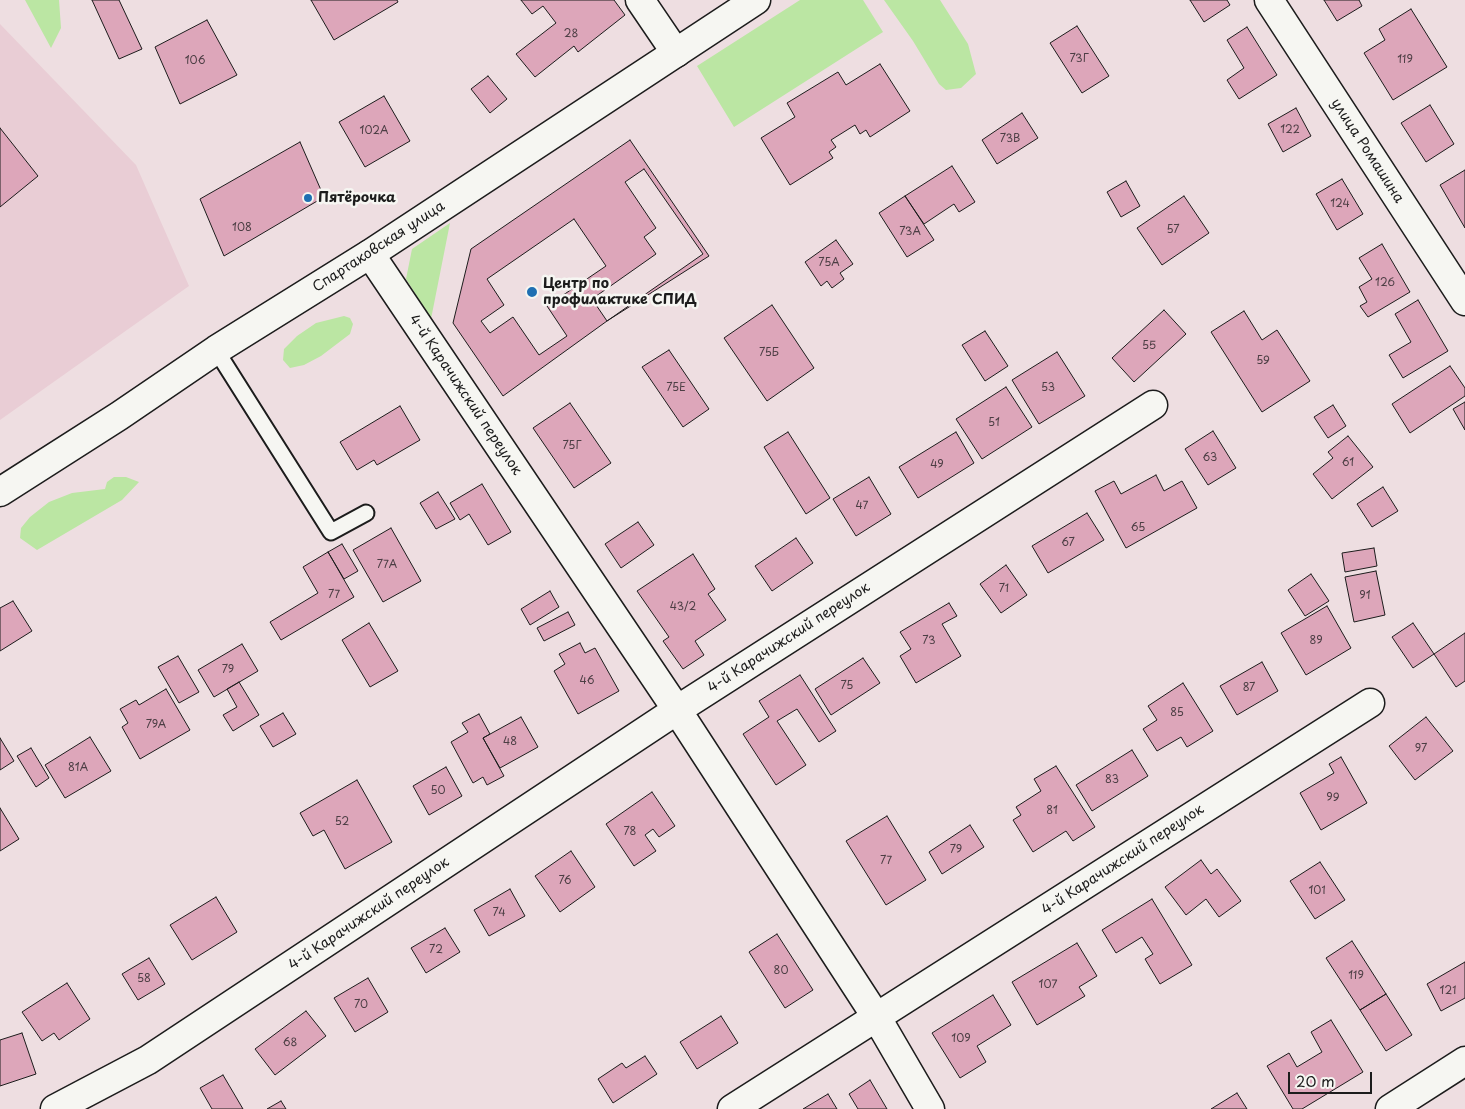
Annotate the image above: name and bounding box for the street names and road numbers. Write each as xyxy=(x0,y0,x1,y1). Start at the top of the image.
street label: улица Ромашина xyxy=(1327,96,1407,206)
street label: Спартаковская улица xyxy=(310,198,448,296)
street label: 4-й Карачижский переулок xyxy=(405,312,525,478)
street label: 4-й Карачижский переулок xyxy=(705,579,873,697)
street label: 4-й Карачижский переулок xyxy=(1039,801,1207,919)
street label: 4-й Карачижский переулок xyxy=(286,854,452,974)

